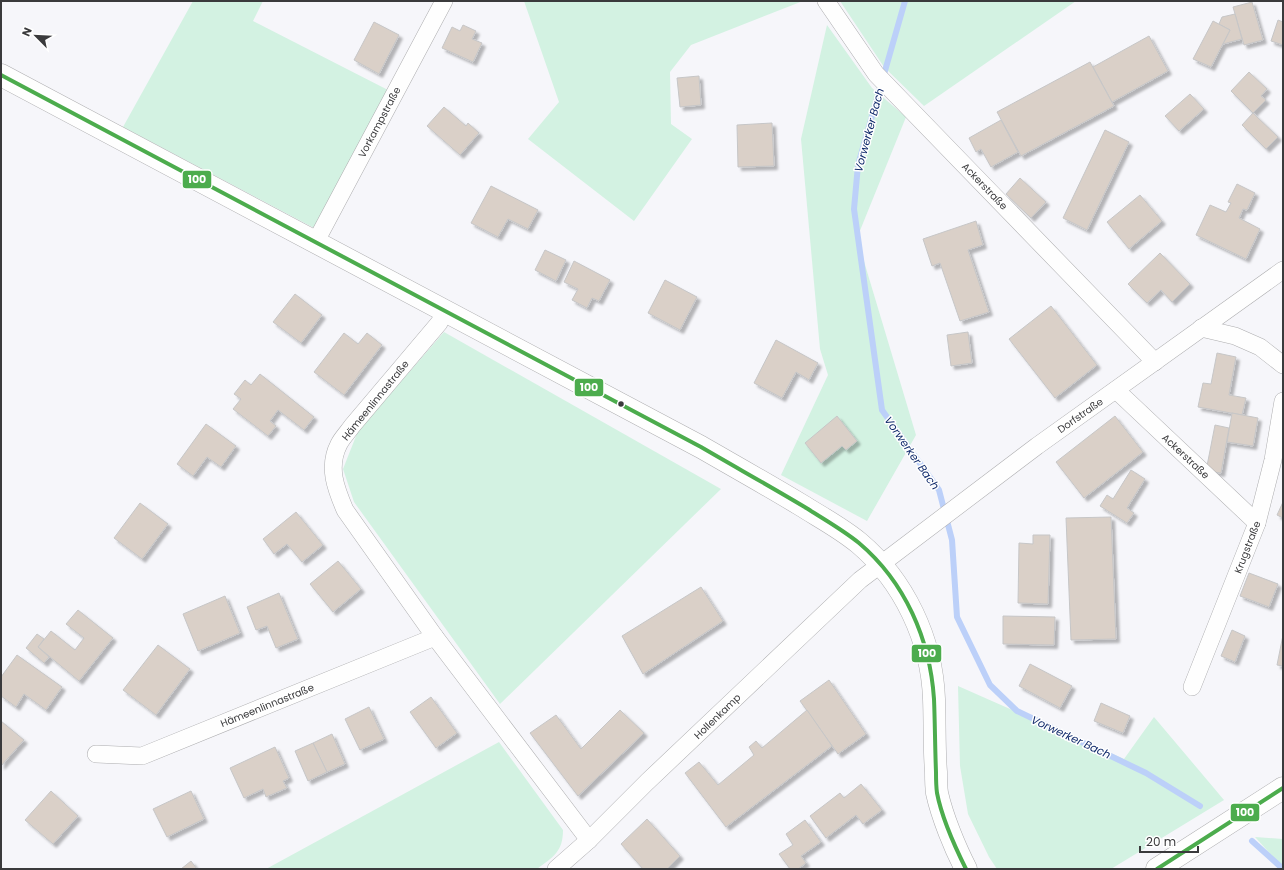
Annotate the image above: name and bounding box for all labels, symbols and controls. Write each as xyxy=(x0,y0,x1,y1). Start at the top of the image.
north arrow xyxy=(16,16,56,56)
text: N xyxy=(18,25,36,39)
street label: Vorkampstraße xyxy=(354,84,404,160)
water label: Vorwerker Bach xyxy=(850,86,888,174)
street label: Ackerstraße xyxy=(958,159,1011,213)
line badge: 100 xyxy=(182,170,212,189)
text: 100 xyxy=(188,171,206,187)
street label: Hämeenlinnastraße xyxy=(338,357,413,444)
line badge: 100 xyxy=(574,378,604,397)
text: 100 xyxy=(580,379,598,395)
street label: Dorfstraße xyxy=(1054,394,1106,437)
unlabelled marker xyxy=(616,399,626,409)
water label: Vorwerker Bach xyxy=(881,413,943,493)
street label: Ackerstraße xyxy=(1159,430,1213,482)
street label: Krugstraße xyxy=(1231,519,1264,576)
line badge: 100 xyxy=(911,644,942,663)
text: 100 xyxy=(918,645,936,661)
street label: Hämeenlinnastraße xyxy=(218,680,316,731)
street label: Hollenkamp xyxy=(691,690,744,743)
water label: Vorwerker Bach xyxy=(1029,712,1113,762)
line badge: 100 xyxy=(1230,803,1260,822)
text: 100 xyxy=(1236,804,1254,820)
scale bar xyxy=(1140,828,1198,854)
text: 20 m xyxy=(1146,833,1176,850)

